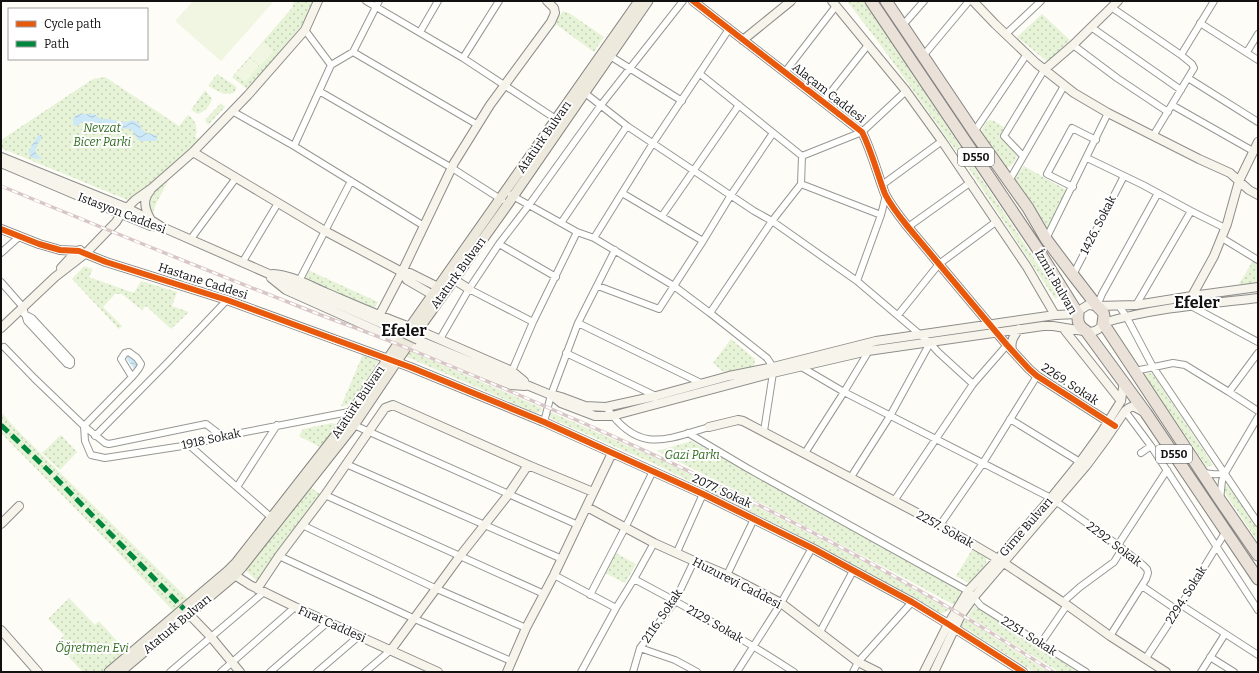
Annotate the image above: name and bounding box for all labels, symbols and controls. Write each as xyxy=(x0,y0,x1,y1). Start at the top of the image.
legend xyxy=(8,8,148,60)
text: Cycle path xyxy=(44,17,102,31)
text: Path xyxy=(44,37,70,51)
street label: Alaçam Caddesi xyxy=(790,60,869,126)
street label: Atatürk Bulvarı xyxy=(514,98,574,176)
park label: Nevzat Bicer Parki xyxy=(73,121,131,149)
road number: D550 xyxy=(958,148,994,166)
street label: Istasyon Caddesi xyxy=(76,190,168,236)
street label: 1426. Sokak xyxy=(1077,193,1119,257)
street label: Ataturk Bulvarı xyxy=(427,234,489,311)
street label: İzmir Bulvarı xyxy=(1032,247,1081,317)
street label: Hastane Caddesi xyxy=(157,260,250,302)
district label: Efeler xyxy=(1174,293,1220,312)
district label: Efeler xyxy=(381,321,427,340)
street label: 2269. Sokak xyxy=(1039,360,1101,408)
street label: Atatürk Bulvarı xyxy=(329,363,388,441)
street label: 1918 Sokak xyxy=(180,426,242,452)
road number: D550 xyxy=(1156,445,1192,463)
park label: Gazi Parkı xyxy=(664,448,720,462)
street label: 2077. Sokak xyxy=(690,471,754,511)
street label: Girne Bulvarı xyxy=(997,494,1056,559)
street label: 2257. Sokak xyxy=(914,508,976,550)
street label: 2292. Sokak xyxy=(1084,519,1144,569)
street label: Huzurevi Caddesi xyxy=(690,555,784,612)
street label: 2294. Sokak xyxy=(1163,563,1209,627)
street label: 2116. Sokak xyxy=(639,586,685,646)
street label: Ataturk Bulvarı xyxy=(140,591,214,657)
street label: 2129. Sokak xyxy=(684,602,746,646)
street label: Fırat Caddesi xyxy=(296,603,368,645)
street label: 2251. Sokak xyxy=(999,613,1060,659)
park label: Öğretmen Evi xyxy=(55,640,129,655)

